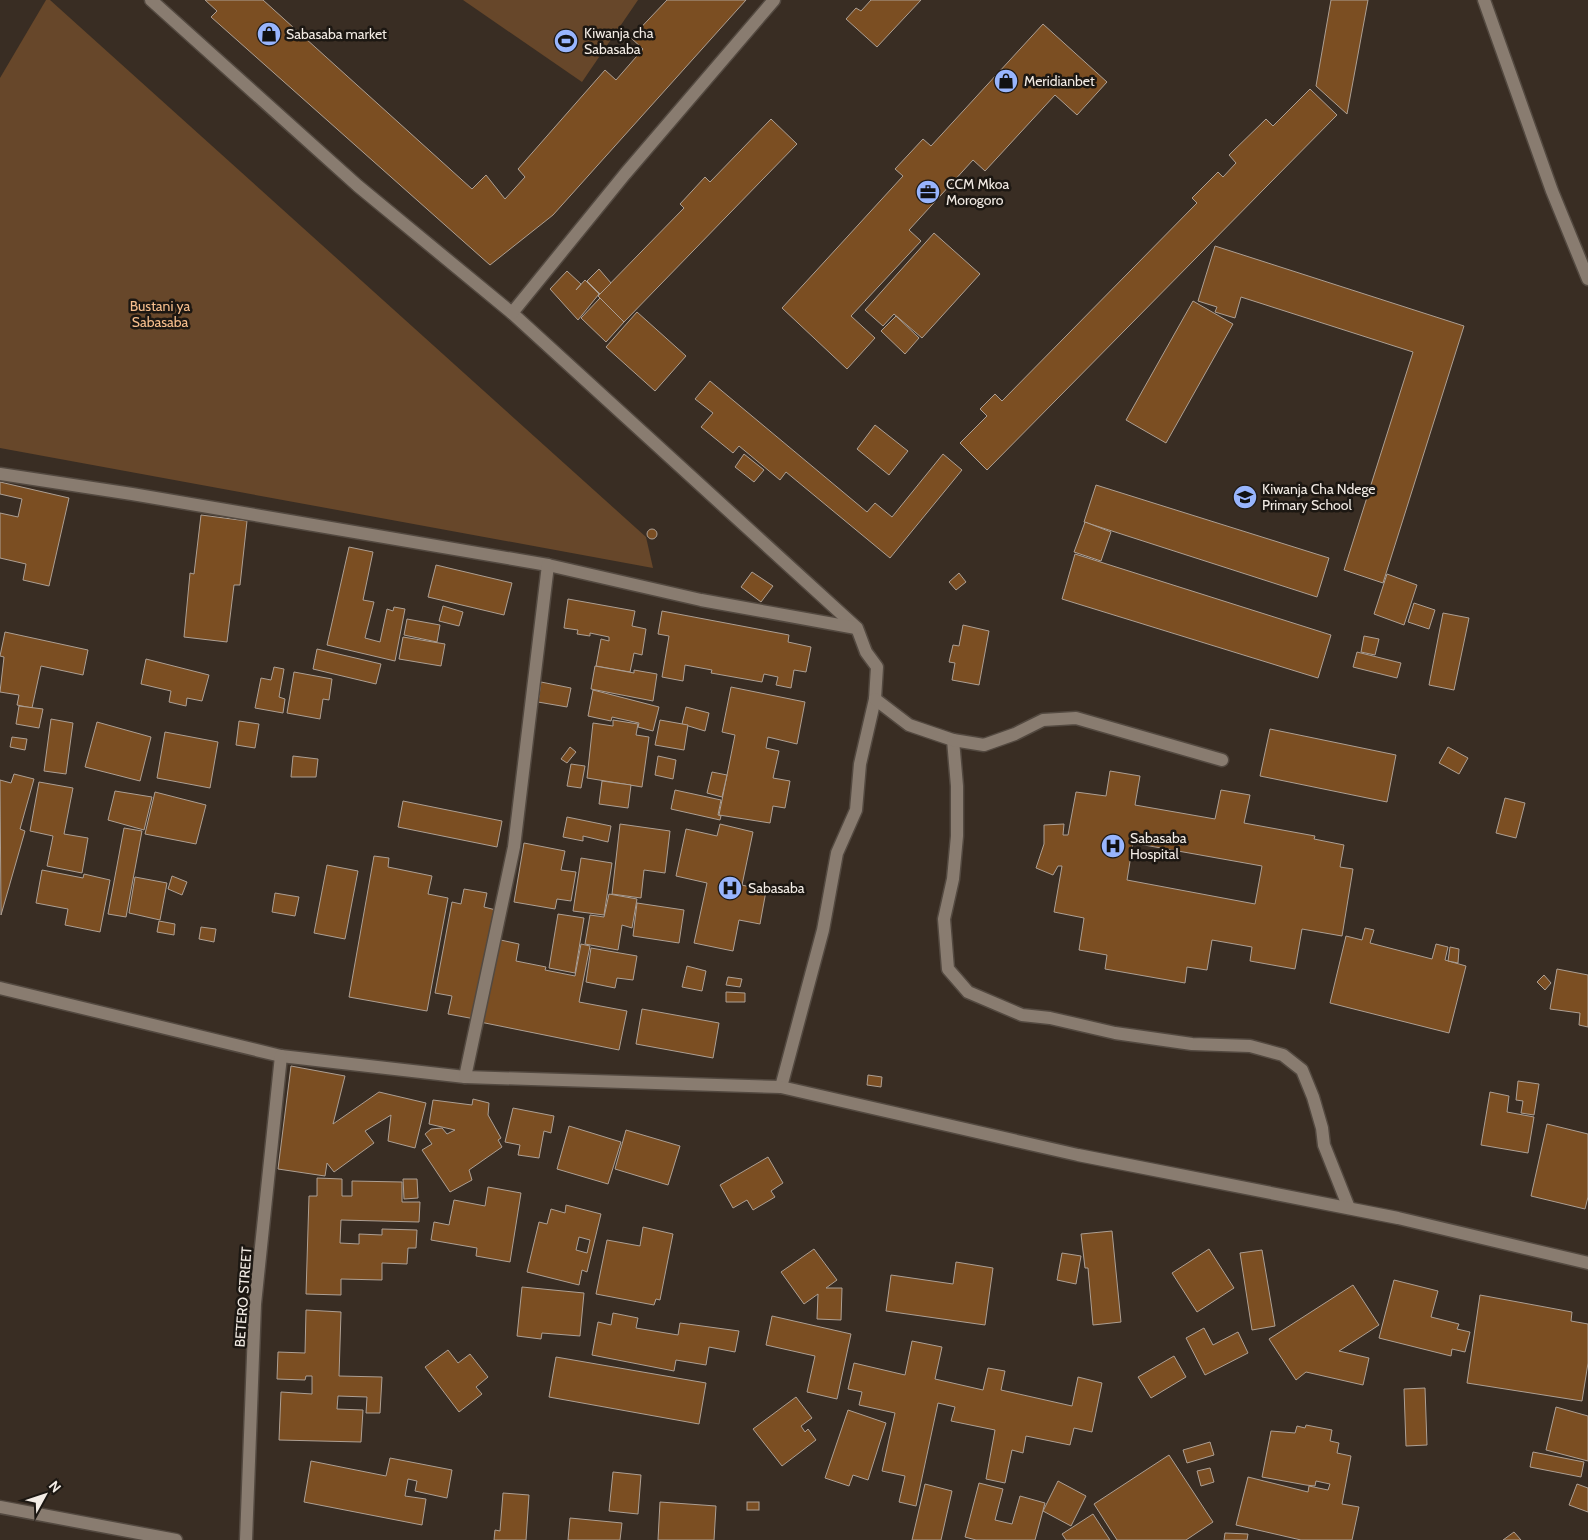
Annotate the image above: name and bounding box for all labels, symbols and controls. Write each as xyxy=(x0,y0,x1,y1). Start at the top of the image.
shop icon: Sabasaba market xyxy=(256,21,282,47)
place label: Kiwanja cha Sabasaba xyxy=(584,24,654,58)
place label: Sabasaba market xyxy=(286,25,387,43)
sports icon: Kiwanja cha Sabasaba xyxy=(553,28,579,54)
shop icon: Meridianbet xyxy=(993,68,1019,94)
place label: Meridianbet xyxy=(1024,72,1095,90)
place label: CCM Mkoa Morogoro xyxy=(946,175,1009,209)
office icon: CCM Mkoa Morogoro xyxy=(915,179,941,205)
park label: Bustani ya Sabasaba xyxy=(130,297,191,331)
place label: Kiwanja Cha Ndege Primary School xyxy=(1262,480,1376,514)
school or university icon: Kiwanja Cha Ndege Primary School xyxy=(1232,484,1258,510)
place label: Sabasaba Hospital xyxy=(1130,829,1187,863)
hospital icon: Sabasaba Hospital xyxy=(1100,833,1126,859)
hospital icon: Sabasaba xyxy=(717,875,743,901)
place label: Sabasaba xyxy=(748,879,805,897)
street label: BETERO STREET xyxy=(231,1246,256,1348)
north arrow xyxy=(20,1470,70,1520)
text: N xyxy=(45,1477,65,1496)

